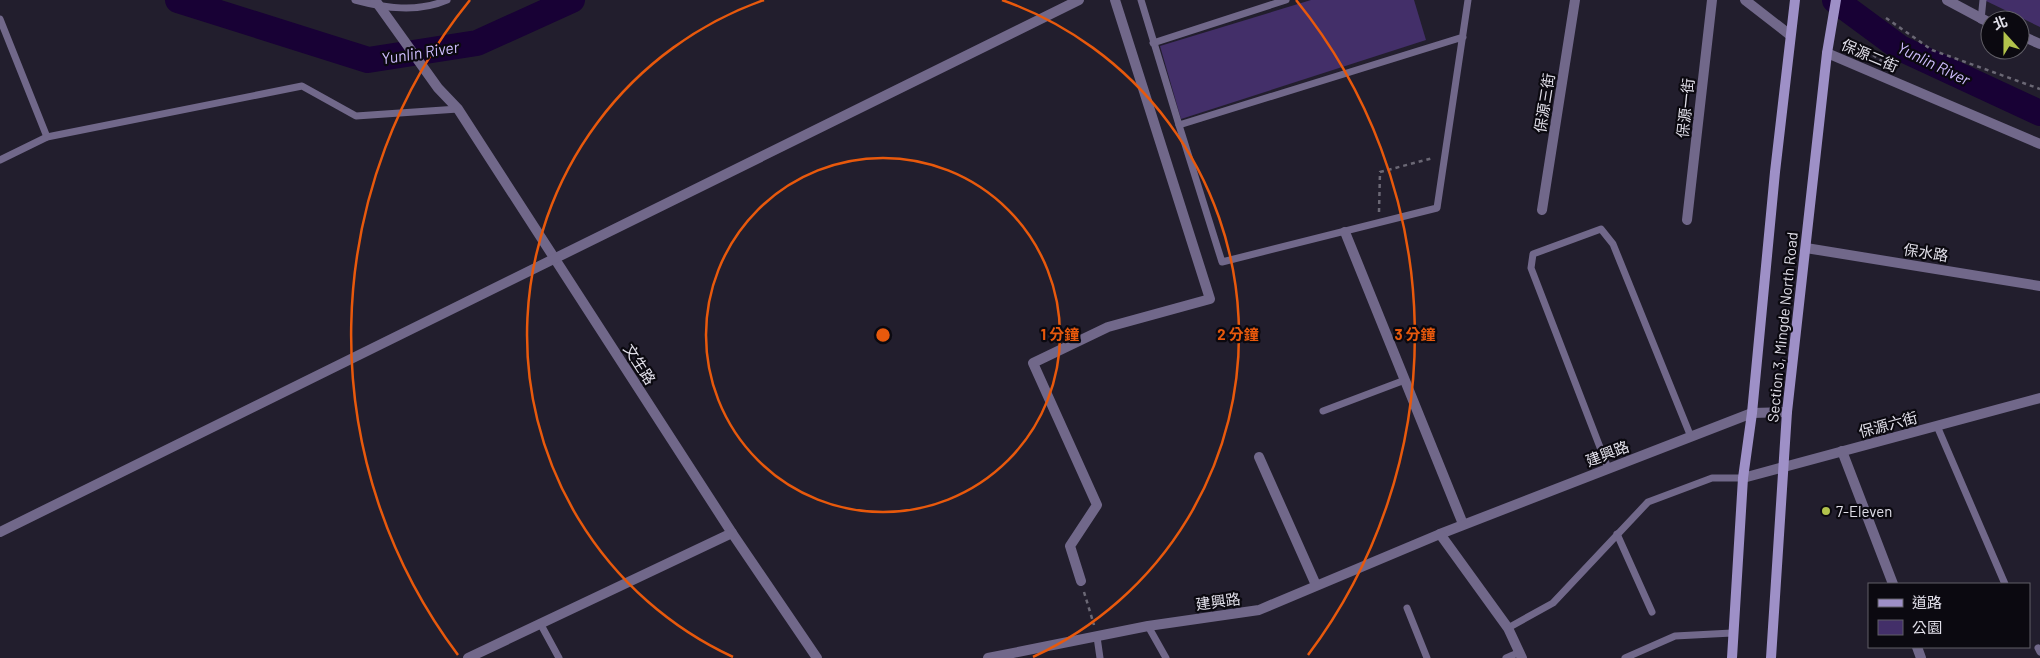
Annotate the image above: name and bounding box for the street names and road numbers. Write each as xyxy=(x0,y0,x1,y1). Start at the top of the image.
street label: 保源二街 xyxy=(1839,35,1901,75)
street label: 保源三街 xyxy=(1530,72,1558,134)
street label: 保源一街 xyxy=(1673,77,1697,139)
street label: Section 3, Mingde North Road xyxy=(1763,231,1801,423)
street label: 保水路 xyxy=(1902,240,1950,264)
street label: 文生路 xyxy=(620,340,660,388)
street label: 保源六街 xyxy=(1857,408,1919,440)
street label: 建興路 xyxy=(1583,437,1631,469)
street label: 建興路 xyxy=(1194,589,1242,613)

